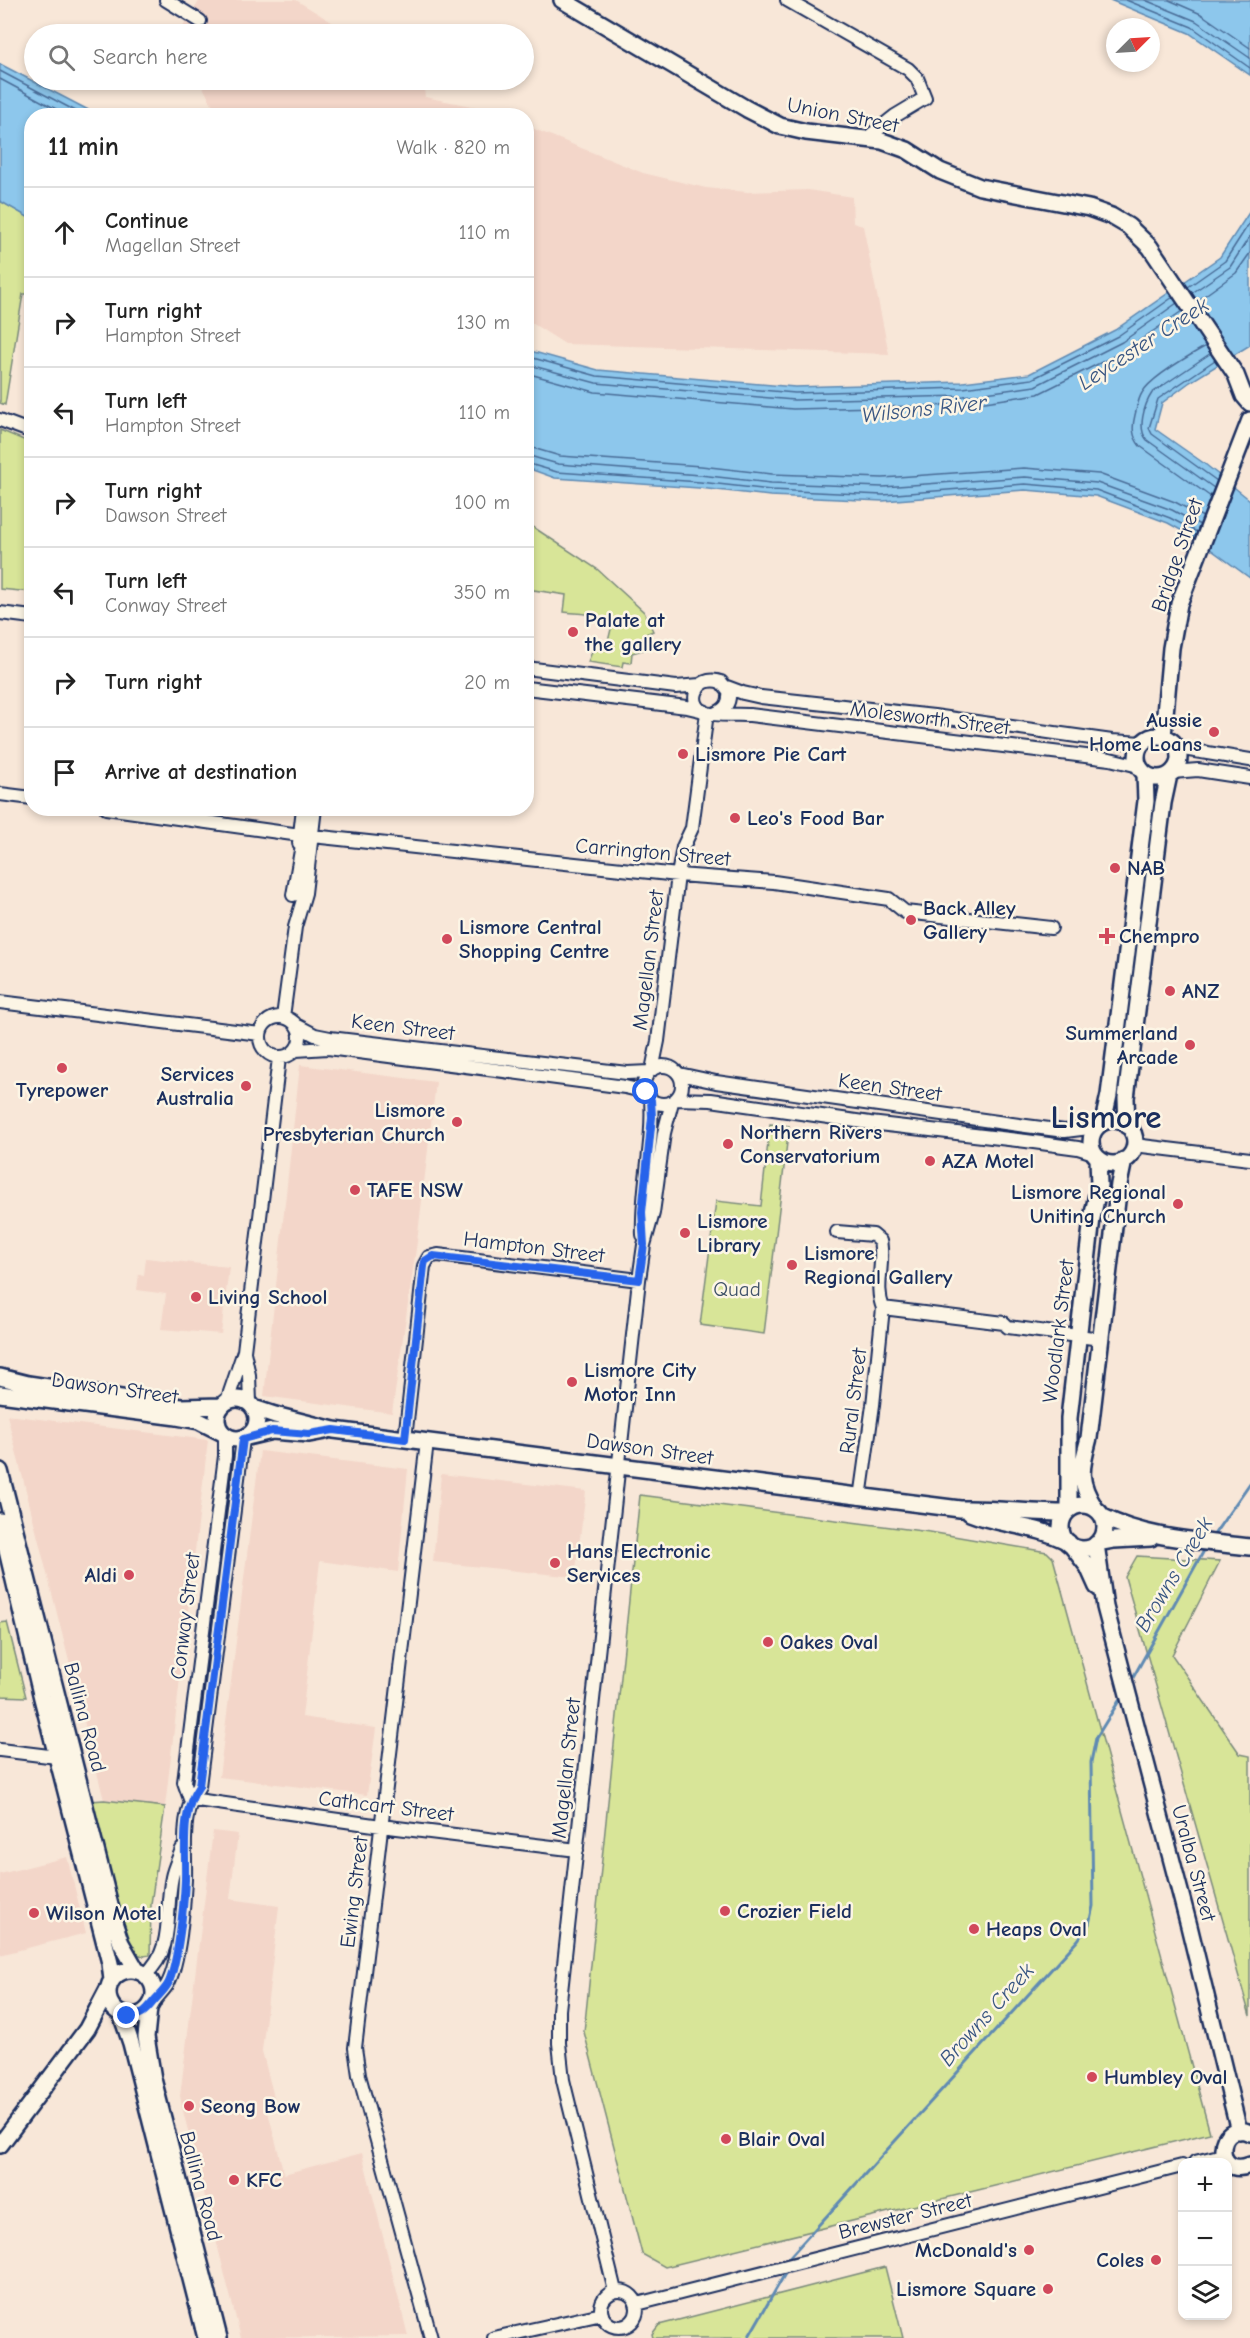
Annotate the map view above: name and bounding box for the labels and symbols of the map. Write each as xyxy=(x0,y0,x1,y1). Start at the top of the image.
north arrow xyxy=(1106,18,1160,72)
street label: Union Street xyxy=(785,92,902,138)
water label: Leycester Creek xyxy=(1073,292,1214,396)
water label: Wilsons River xyxy=(860,389,989,428)
street label: Bridge Street xyxy=(1146,494,1208,615)
place label: Palate at the gallery xyxy=(584,608,682,656)
marker: Palate at the gallery xyxy=(566,625,580,639)
street label: Molesworth Street xyxy=(849,696,1012,740)
place label: Aussie Home Loans xyxy=(1089,708,1202,756)
marker: Aussie Home Loans xyxy=(1207,725,1221,739)
place label: Lismore Pie Cart xyxy=(695,742,847,766)
marker: Lismore Pie Cart xyxy=(676,747,690,761)
place label: Leo's Food Bar xyxy=(747,806,885,830)
marker: Leo's Food Bar xyxy=(728,811,742,825)
street label: Carrington Street xyxy=(574,833,733,871)
place label: NAB xyxy=(1127,856,1165,880)
marker: NAB xyxy=(1108,861,1122,875)
street label: Magellan Street xyxy=(627,887,669,1032)
place label: Back Alley Gallery xyxy=(923,896,1016,944)
marker: Back Alley Gallery xyxy=(904,913,918,927)
place label: Lismore Central Shopping Centre xyxy=(459,915,609,963)
place label: Chempro xyxy=(1119,924,1200,948)
marker: Chempro xyxy=(1100,929,1114,943)
marker: Lismore Central Shopping Centre xyxy=(440,932,454,946)
place label: ANZ xyxy=(1182,979,1219,1003)
marker: ANZ xyxy=(1163,984,1177,998)
street label: Keen Street xyxy=(350,1009,457,1045)
place label: Summerland Arcade xyxy=(1065,1021,1178,1069)
marker: Summerland Arcade xyxy=(1183,1038,1197,1052)
marker: Tyrepower xyxy=(55,1061,69,1075)
place label: Services Australia xyxy=(156,1062,234,1110)
street label: Keen Street xyxy=(837,1068,944,1106)
place label: Tyrepower xyxy=(16,1078,109,1102)
route start xyxy=(632,1078,658,1104)
marker: Services Australia xyxy=(239,1079,253,1093)
place label: Lismore Presbyterian Church xyxy=(263,1098,445,1146)
district label: Lismore xyxy=(1051,1098,1161,1136)
marker: Lismore Presbyterian Church xyxy=(450,1115,464,1129)
place label: Northern Rivers Conservatorium xyxy=(740,1120,882,1168)
marker: Northern Rivers Conservatorium xyxy=(721,1137,735,1151)
place label: AZA Motel xyxy=(942,1149,1034,1173)
marker: AZA Motel xyxy=(923,1154,937,1168)
place label: TAFE NSW xyxy=(367,1178,463,1202)
place label: Lismore Regional Uniting Church xyxy=(1011,1180,1166,1228)
marker: TAFE NSW xyxy=(348,1183,362,1197)
marker: Lismore Regional Uniting Church xyxy=(1171,1197,1185,1211)
place label: Lismore Library xyxy=(697,1209,768,1257)
street label: Hampton Street xyxy=(462,1226,607,1268)
marker: Lismore Library xyxy=(678,1226,692,1240)
place label: Lismore Regional Gallery xyxy=(804,1241,953,1289)
street label: Woodlark Street xyxy=(1037,1257,1079,1404)
marker: Lismore Regional Gallery xyxy=(785,1258,799,1272)
park label: Quad xyxy=(713,1277,761,1301)
place label: Living School xyxy=(208,1285,327,1309)
marker: Living School xyxy=(189,1290,203,1304)
street label: Rural Street xyxy=(835,1346,872,1455)
place label: Lismore City Motor Inn xyxy=(584,1358,697,1406)
street label: Dawson Street xyxy=(50,1367,181,1409)
marker: Lismore City Motor Inn xyxy=(565,1375,579,1389)
street label: Dawson Street xyxy=(585,1428,716,1470)
water label: Browns Creek xyxy=(1129,1512,1218,1637)
place label: Hans Electronic Services xyxy=(567,1539,710,1587)
street label: Conway Street xyxy=(165,1550,205,1681)
marker: Hans Electronic Services xyxy=(548,1556,562,1570)
place label: Aldi xyxy=(84,1563,117,1587)
marker: Aldi xyxy=(122,1568,136,1582)
place label: Oakes Oval xyxy=(780,1630,878,1654)
marker: Oakes Oval xyxy=(761,1635,775,1649)
street label: Ballina Road xyxy=(59,1660,111,1774)
street label: Magellan Street xyxy=(547,1695,585,1840)
street label: Cathcart Street xyxy=(317,1786,456,1826)
street label: Uralba Street xyxy=(1167,1802,1221,1925)
street label: Ewing Street xyxy=(335,1834,373,1949)
place label: Crozier Field xyxy=(737,1899,852,1923)
place label: Wilson Motel xyxy=(46,1901,162,1925)
marker: Crozier Field xyxy=(718,1904,732,1918)
marker: Wilson Motel xyxy=(27,1906,41,1920)
place label: Heaps Oval xyxy=(986,1917,1087,1941)
marker: Heaps Oval xyxy=(967,1922,981,1936)
water label: Browns Creek xyxy=(934,1958,1040,2071)
route end xyxy=(113,2002,139,2028)
place label: Humbley Oval xyxy=(1104,2065,1228,2089)
marker: Humbley Oval xyxy=(1085,2070,1099,2084)
place label: Seong Bow xyxy=(201,2094,301,2118)
marker: Seong Bow xyxy=(182,2099,196,2113)
place label: Blair Oval xyxy=(738,2127,825,2151)
street label: Ballina Road xyxy=(175,2129,227,2243)
marker: Blair Oval xyxy=(719,2132,733,2146)
place label: KFC xyxy=(246,2168,282,2192)
marker: KFC xyxy=(227,2173,241,2187)
street label: Brewster Street xyxy=(836,2188,975,2244)
place label: McDonald's xyxy=(915,2238,1017,2262)
marker: McDonald's xyxy=(1022,2243,1036,2257)
place label: Coles xyxy=(1096,2248,1144,2272)
marker: Coles xyxy=(1149,2253,1163,2267)
place label: Lismore Square xyxy=(896,2277,1036,2301)
marker: Lismore Square xyxy=(1041,2282,1055,2296)

